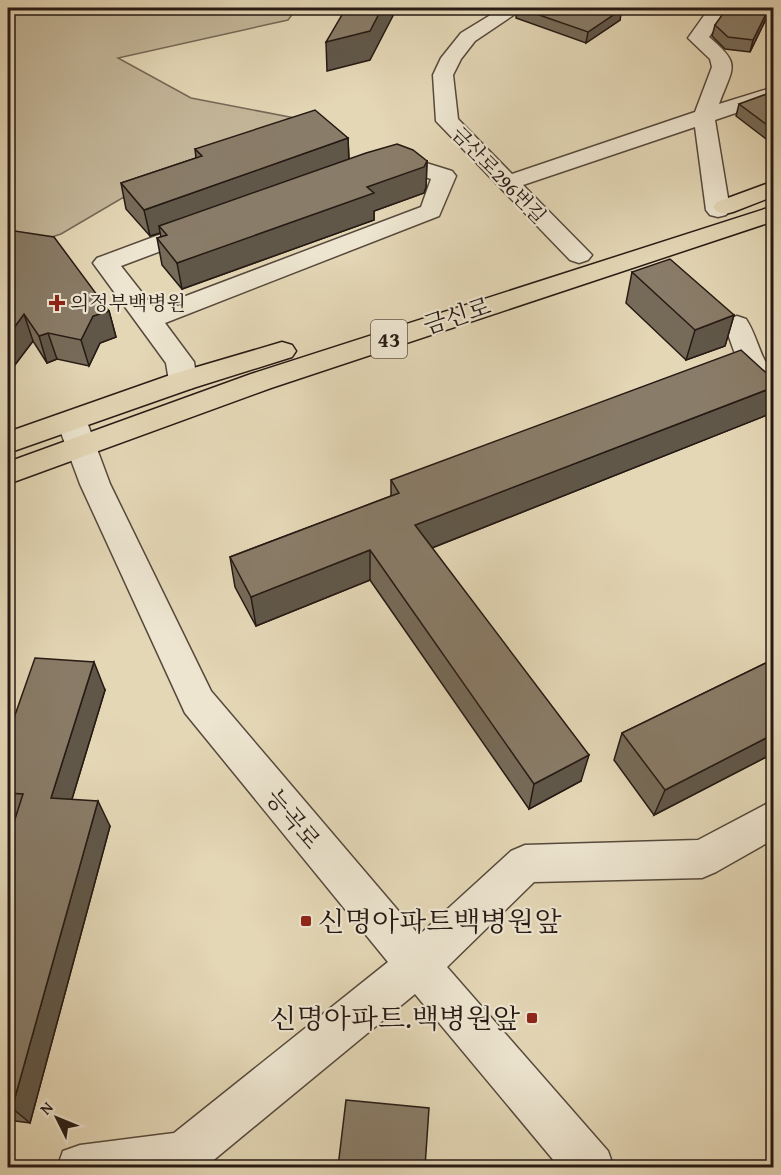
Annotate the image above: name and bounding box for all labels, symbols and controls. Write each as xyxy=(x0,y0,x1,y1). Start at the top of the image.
street label: 금산로296번길 xyxy=(445,119,553,230)
place label: 의정부백병원 xyxy=(70,288,186,317)
street label: 금신로 xyxy=(418,288,495,343)
marker: 의정부백병원 xyxy=(48,294,66,312)
road number: 43 xyxy=(371,320,407,358)
street label: 능곡로 xyxy=(258,781,329,857)
place label: 신명아파트백병원앞 xyxy=(318,900,561,941)
marker: 신명아파트백병원앞 xyxy=(299,914,313,928)
place label: 신명아파트.백병원앞 xyxy=(270,997,520,1038)
marker: 신명아파트.백병원앞 xyxy=(525,1011,539,1025)
north arrow xyxy=(27,1088,87,1148)
text: N xyxy=(34,1095,59,1120)

